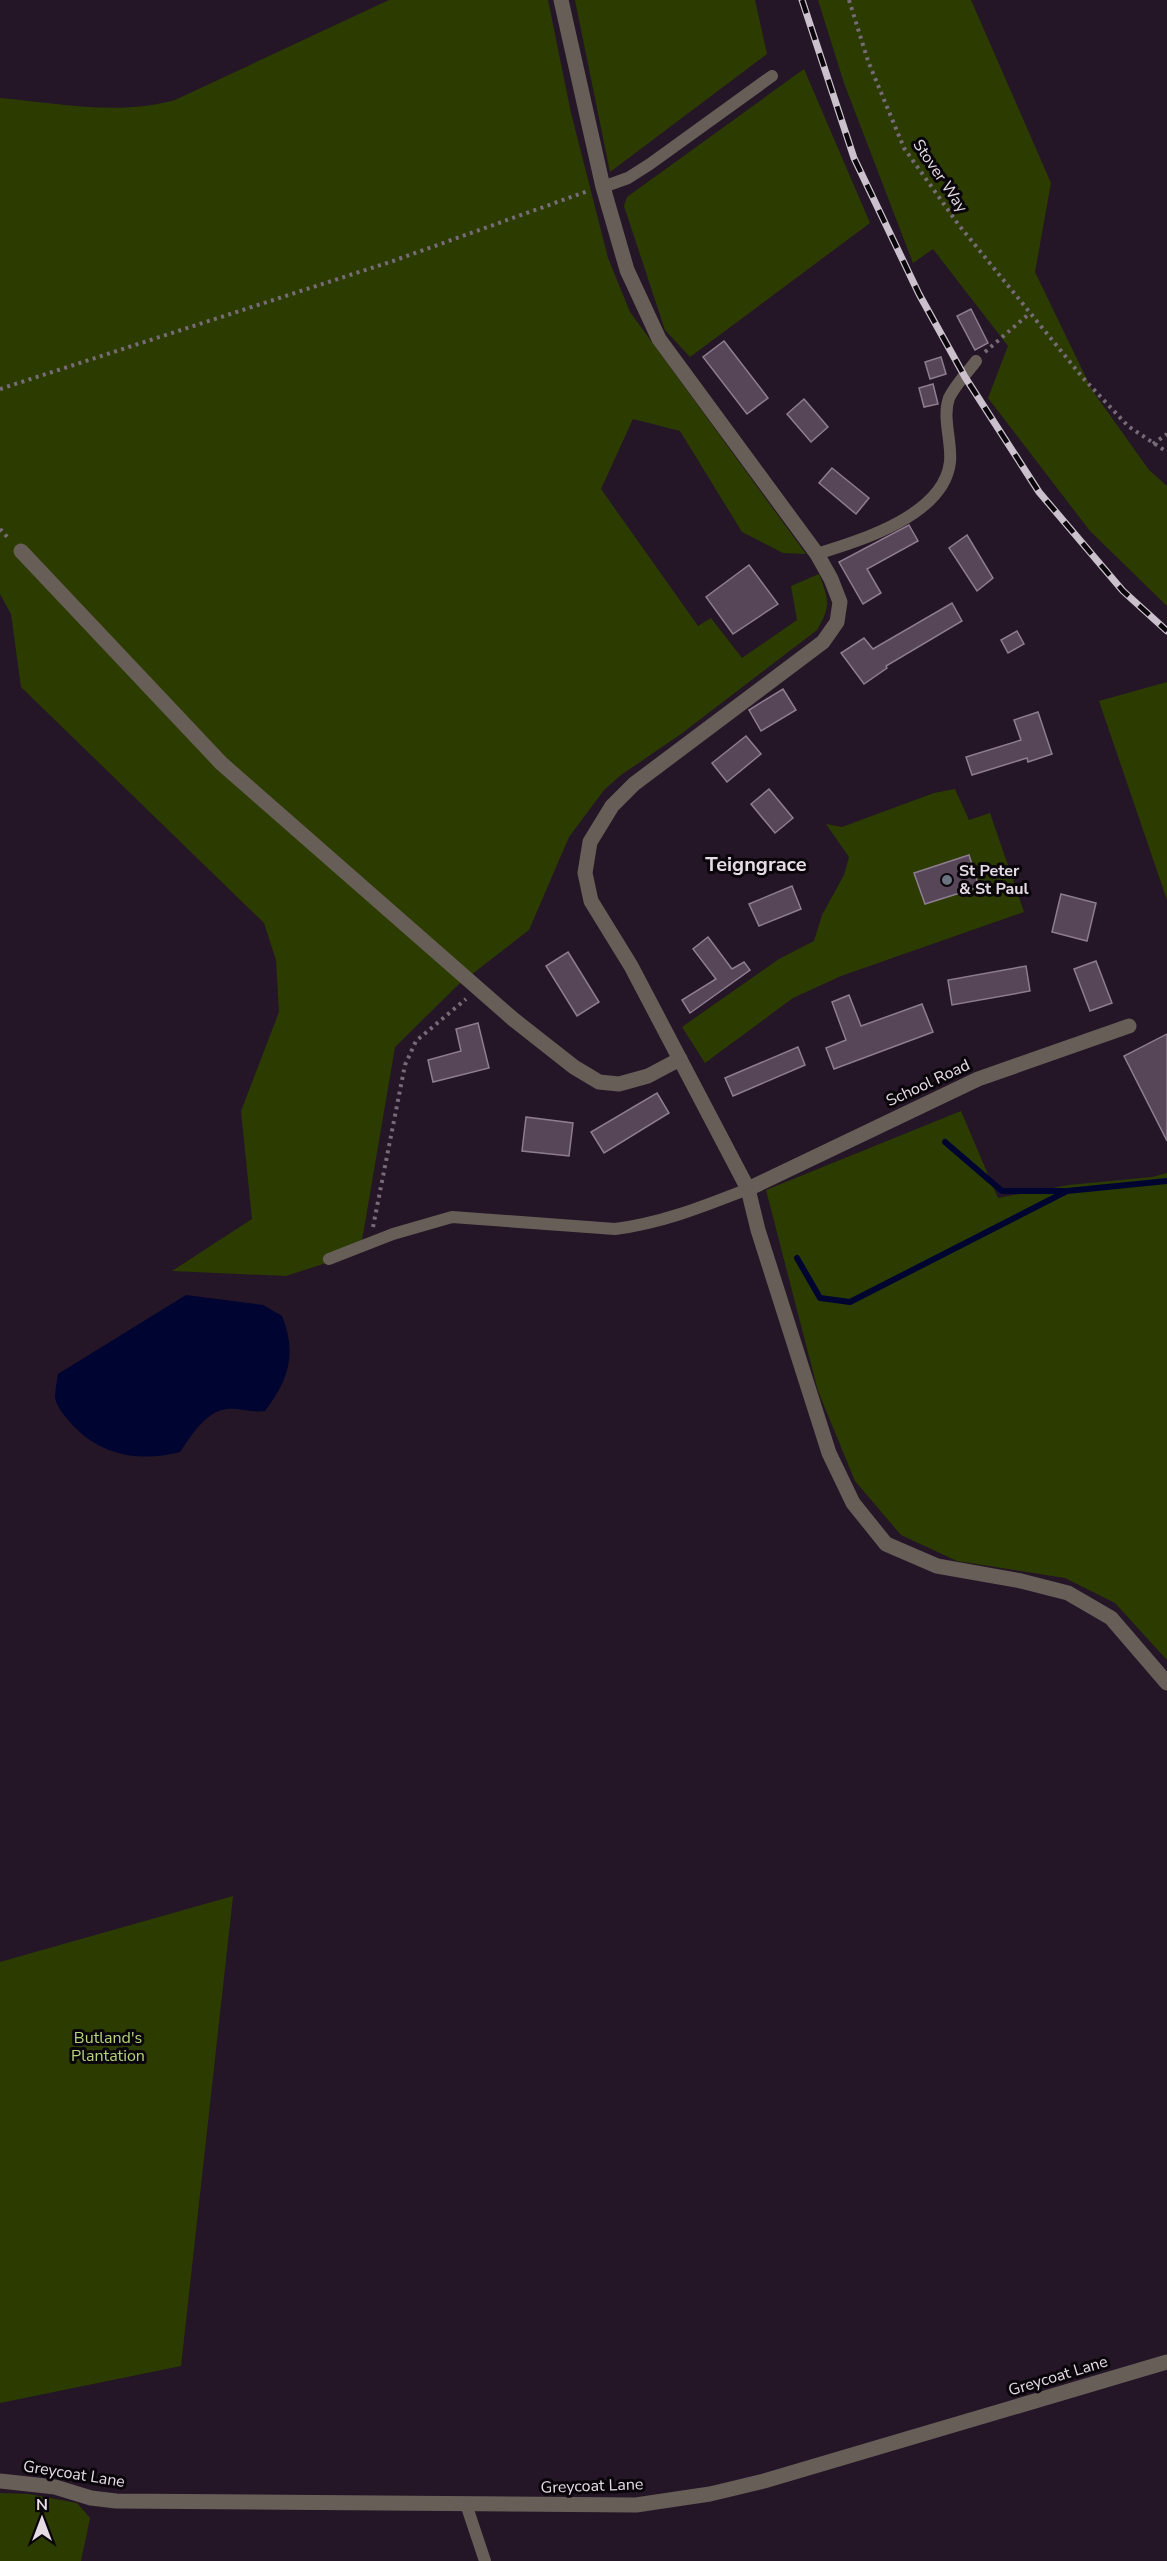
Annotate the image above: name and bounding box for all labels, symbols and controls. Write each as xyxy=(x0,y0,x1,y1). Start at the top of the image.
street label: Stover Way xyxy=(907,135,973,218)
district label: Teigngrace xyxy=(705,851,807,878)
place label: St Peter & St Paul xyxy=(959,860,1029,900)
marker: St Peter & St Paul xyxy=(940,873,954,887)
street label: School Road xyxy=(882,1054,974,1112)
park label: Butland's Plantation xyxy=(71,2027,145,2067)
street label: Greycoat Lane xyxy=(1006,2350,1110,2402)
street label: Greycoat Lane xyxy=(21,2455,127,2493)
street label: Greycoat Lane xyxy=(540,2473,644,2499)
north arrow xyxy=(12,2489,72,2549)
text: N xyxy=(36,2494,48,2516)

